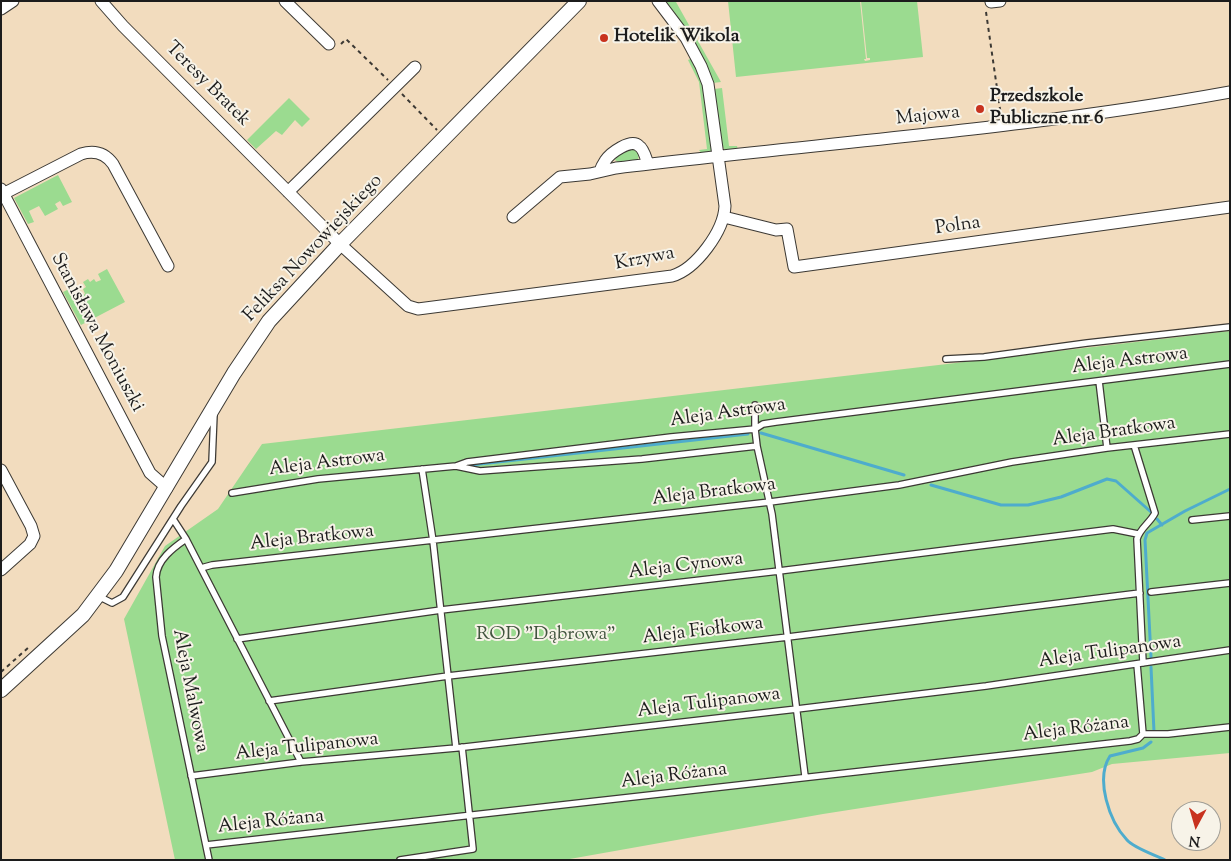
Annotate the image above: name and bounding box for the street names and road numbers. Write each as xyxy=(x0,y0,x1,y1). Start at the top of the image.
street label: Teresy Bratek xyxy=(160,38,254,132)
street label: Majowa xyxy=(895,102,961,132)
street label: Feliksa Nowowiejskiego xyxy=(240,170,388,328)
street label: Polna xyxy=(934,213,982,241)
street label: Krzywa xyxy=(613,243,677,277)
street label: Stanisława Moniuszki xyxy=(44,250,148,416)
street label: Aleja Astrowa xyxy=(1071,344,1189,380)
street label: Aleja Astrowa xyxy=(669,395,787,433)
street label: Aleja Bratkowa xyxy=(1051,413,1177,453)
street label: Aleja Astrowa xyxy=(268,446,386,482)
street label: Aleja Bratkowa xyxy=(651,474,777,512)
street label: Aleja Bratkowa xyxy=(249,521,375,557)
street label: Aleja Cynowa xyxy=(627,549,745,585)
street label: Aleja Fiołkowa xyxy=(641,613,765,651)
street label: Aleja Malwowa xyxy=(166,627,212,755)
street label: Aleja Tulipanowa xyxy=(1037,632,1183,674)
street label: Aleja Tulipanowa xyxy=(636,684,782,724)
street label: Aleja Różana xyxy=(1022,712,1130,748)
street label: Aleja Tulipanowa xyxy=(234,729,380,767)
street label: Aleja Różana xyxy=(620,759,728,795)
street label: Aleja Różana xyxy=(217,806,325,840)

